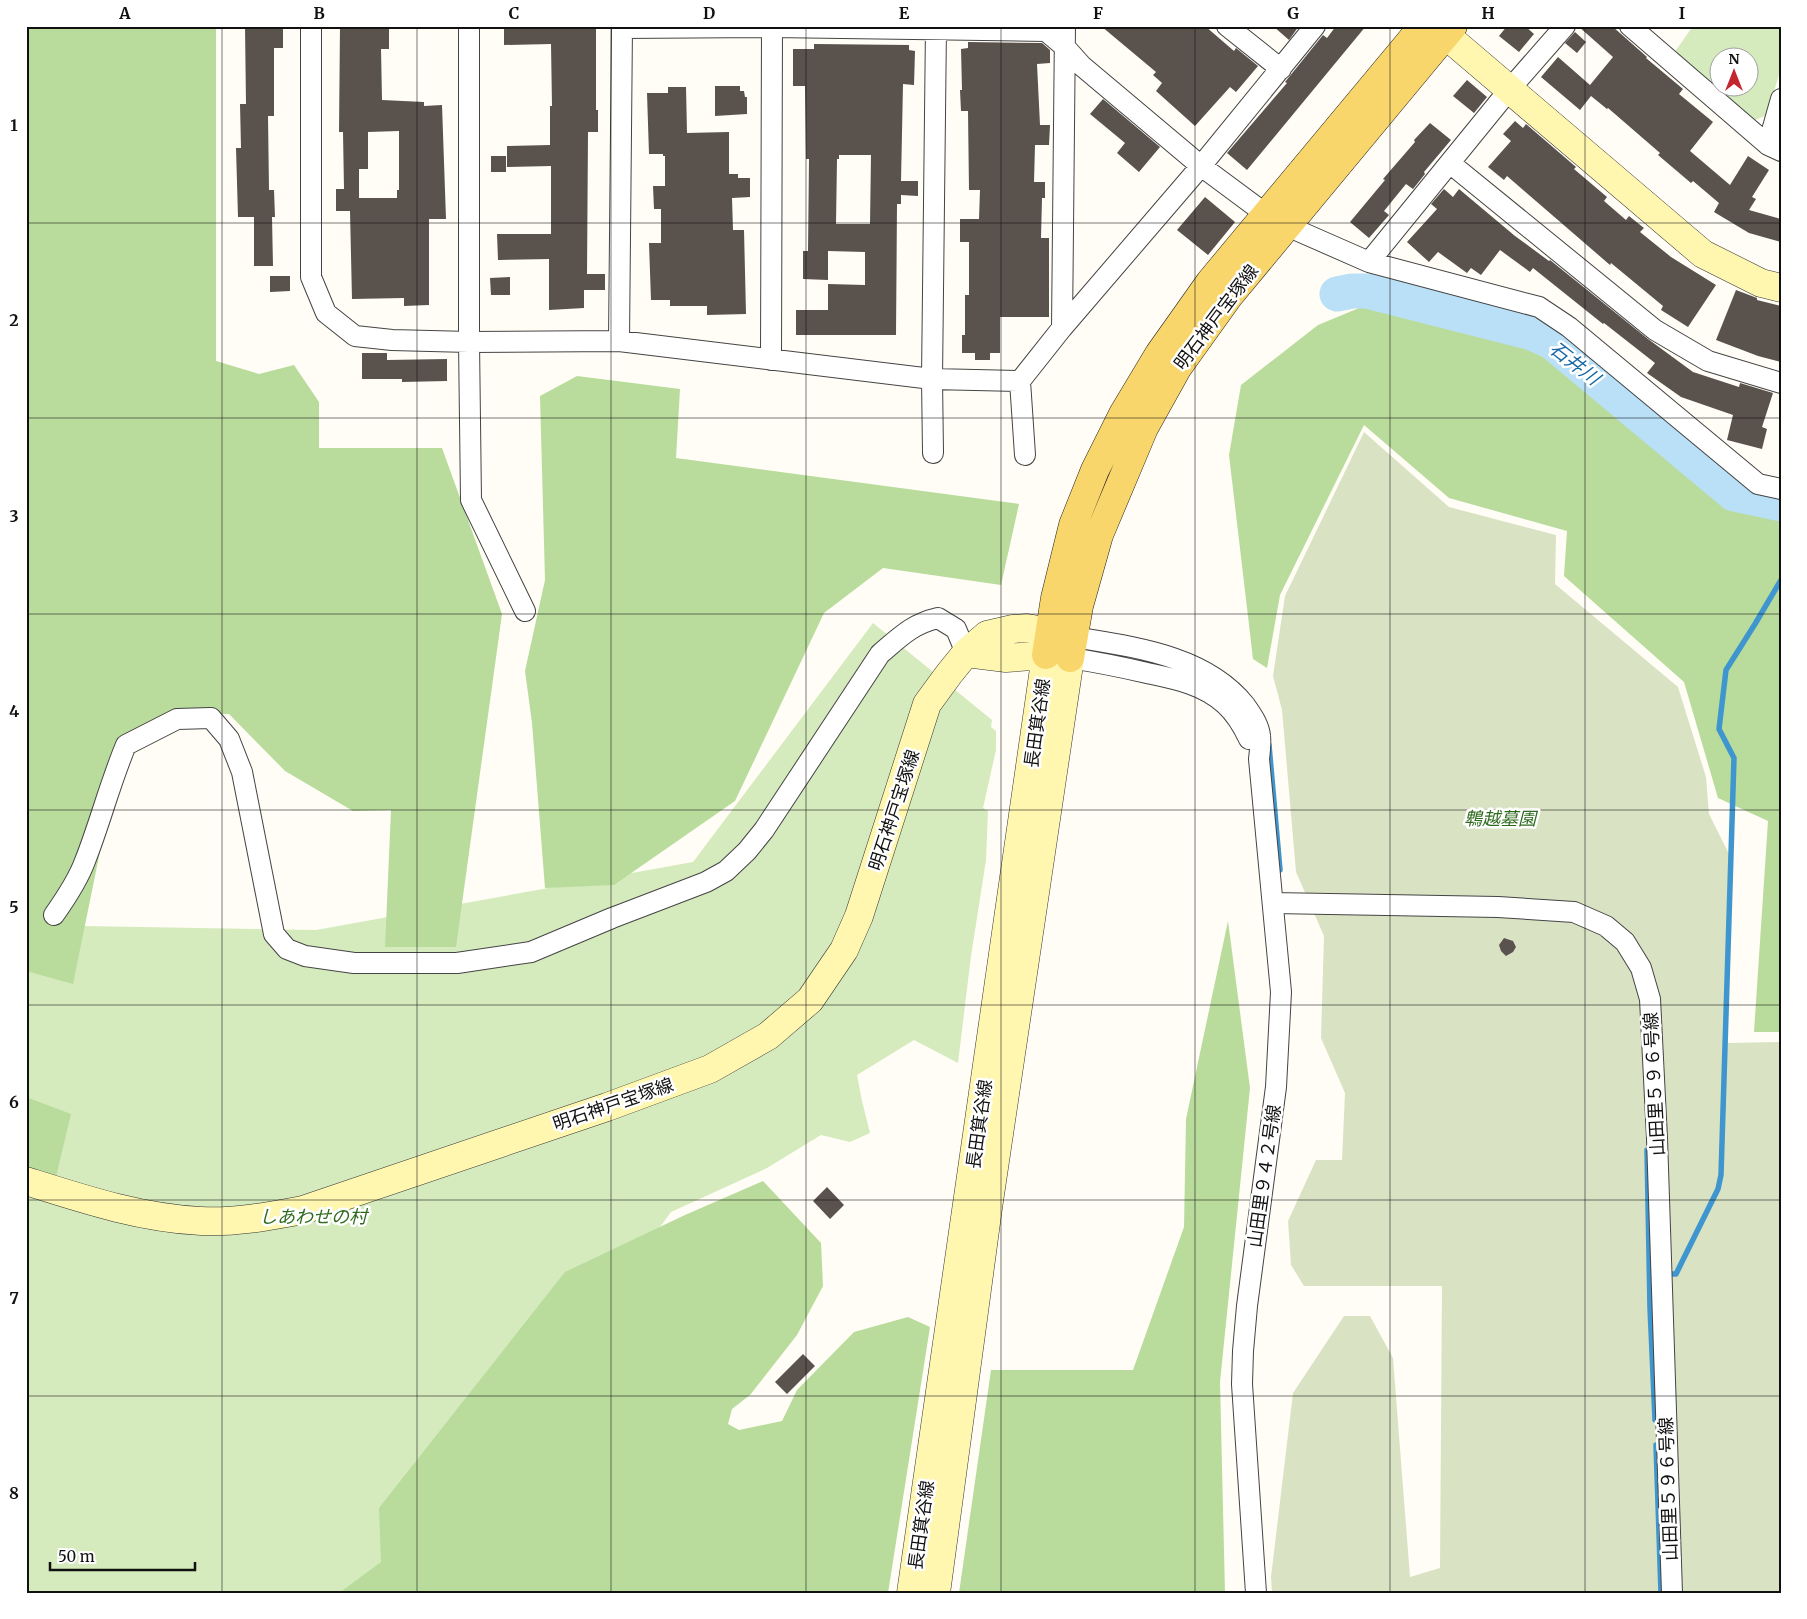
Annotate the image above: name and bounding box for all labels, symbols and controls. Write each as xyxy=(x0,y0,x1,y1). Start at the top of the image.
text: A xyxy=(118,3,131,23)
text: B xyxy=(313,3,325,23)
text: C xyxy=(509,3,519,23)
text: D xyxy=(703,3,715,23)
text: E xyxy=(899,3,910,23)
text: F xyxy=(1093,3,1103,23)
text: G xyxy=(1287,3,1299,23)
text: H xyxy=(1481,3,1495,23)
text: I xyxy=(1679,3,1685,23)
north arrow xyxy=(1710,48,1760,98)
text: N xyxy=(1728,50,1740,68)
text: 1 xyxy=(10,115,18,135)
street label: 明石神戸宝塚線 xyxy=(1169,260,1263,374)
text: 2 xyxy=(9,310,19,330)
water label: 石井川 xyxy=(1545,336,1606,391)
text: 3 xyxy=(9,506,19,526)
street label: 長田箕谷線 xyxy=(1019,677,1055,769)
text: 4 xyxy=(9,701,19,721)
street label: 明石神戸宝塚線 xyxy=(864,747,924,873)
park label: 鵯越墓園 xyxy=(1464,807,1539,830)
text: 5 xyxy=(9,897,19,917)
street label: 山田里５９６号線 xyxy=(1639,1011,1669,1157)
street label: 明石神戸宝塚線 xyxy=(550,1073,676,1135)
street label: 長田箕谷線 xyxy=(961,1078,997,1170)
text: 6 xyxy=(9,1092,19,1112)
street label: 山田里９４２号線 xyxy=(1243,1103,1285,1249)
park label: しあわせの村 xyxy=(259,1205,370,1228)
text: 7 xyxy=(9,1288,19,1308)
street label: 山田里５９６号線 xyxy=(1654,1417,1682,1561)
street label: 長田箕谷線 xyxy=(903,1479,939,1571)
text: 8 xyxy=(9,1483,19,1503)
scale bar xyxy=(50,1539,195,1571)
text: 50 m xyxy=(58,1547,95,1566)

